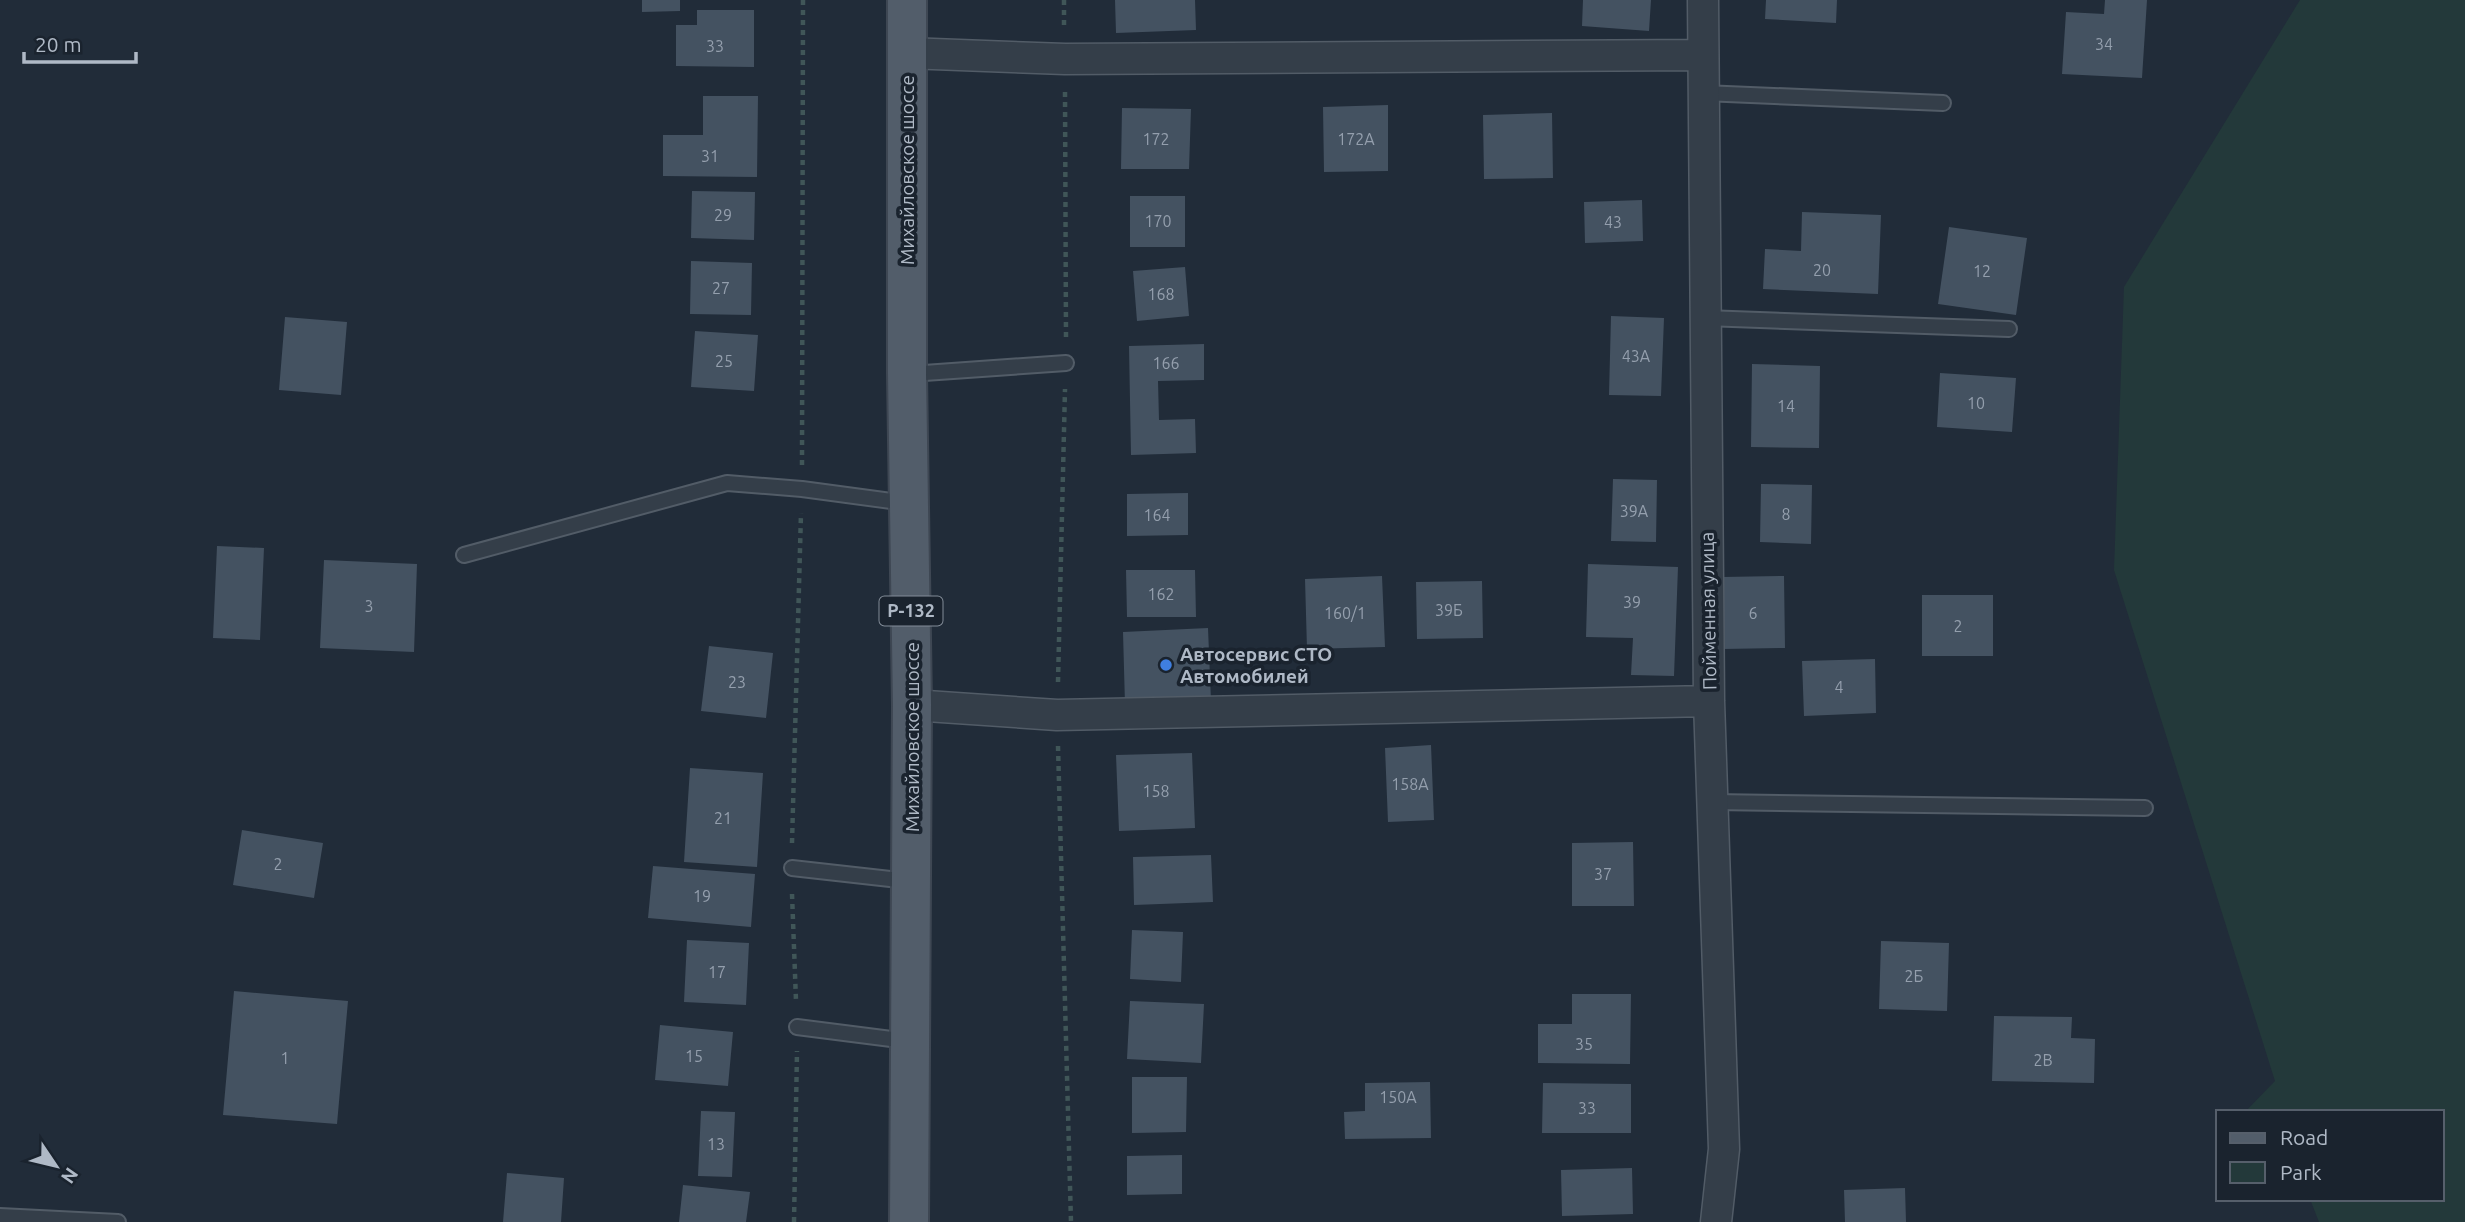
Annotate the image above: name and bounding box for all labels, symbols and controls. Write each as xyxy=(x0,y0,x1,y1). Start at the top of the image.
scale bar xyxy=(24,21,136,65)
text: 20 m xyxy=(35,32,82,56)
house number: 34 xyxy=(2095,35,2113,53)
house number: 33 xyxy=(706,37,724,55)
street label: Михайловское шоссе xyxy=(896,75,918,265)
house number: 172 xyxy=(1142,130,1170,148)
house number: 172А xyxy=(1337,130,1375,148)
house number: 31 xyxy=(701,147,719,165)
house number: 29 xyxy=(714,206,732,224)
house number: 170 xyxy=(1144,212,1172,230)
house number: 43 xyxy=(1604,213,1622,231)
house number: 20 xyxy=(1813,261,1831,279)
house number: 12 xyxy=(1973,262,1991,280)
house number: 27 xyxy=(712,279,730,297)
house number: 168 xyxy=(1147,285,1175,303)
house number: 43А xyxy=(1622,347,1651,365)
house number: 25 xyxy=(715,352,733,370)
house number: 166 xyxy=(1152,354,1180,372)
house number: 10 xyxy=(1967,394,1985,412)
house number: 14 xyxy=(1777,397,1795,415)
house number: 39А xyxy=(1620,502,1649,520)
house number: 8 xyxy=(1781,505,1791,523)
house number: 164 xyxy=(1143,506,1171,524)
street label: Пойменная улица xyxy=(1696,532,1720,690)
house number: 162 xyxy=(1147,585,1175,603)
house number: 39 xyxy=(1623,593,1641,611)
road number: Р-132 xyxy=(880,596,942,626)
house number: 3 xyxy=(364,597,374,615)
house number: 39Б xyxy=(1435,601,1463,619)
house number: 160/1 xyxy=(1324,604,1366,622)
house number: 6 xyxy=(1748,604,1758,622)
house number: 2 xyxy=(1953,617,1963,635)
street label: Михайловское шоссе xyxy=(901,642,923,832)
place label: Автосервис СТО Автомобилей xyxy=(1180,643,1332,687)
marker: Автосервис СТО Автомобилей xyxy=(1158,657,1174,673)
house number: 23 xyxy=(728,673,746,691)
house number: 4 xyxy=(1834,678,1844,696)
house number: 158А xyxy=(1391,775,1429,793)
house number: 158 xyxy=(1142,782,1170,800)
house number: 21 xyxy=(714,809,732,827)
house number: 2 xyxy=(273,855,283,873)
house number: 37 xyxy=(1594,865,1612,883)
house number: 19 xyxy=(693,887,711,905)
house number: 17 xyxy=(708,963,726,981)
house number: 2Б xyxy=(1905,967,1924,985)
house number: 35 xyxy=(1575,1035,1593,1053)
house number: 15 xyxy=(685,1047,703,1065)
house number: 1 xyxy=(280,1049,290,1067)
house number: 2В xyxy=(2033,1051,2053,1069)
house number: 150А xyxy=(1379,1088,1417,1106)
house number: 33 xyxy=(1578,1099,1596,1117)
legend xyxy=(2216,1110,2444,1201)
text: Road xyxy=(2280,1125,2328,1149)
north arrow xyxy=(21,1131,91,1201)
house number: 13 xyxy=(707,1135,725,1153)
text: Park xyxy=(2280,1160,2322,1184)
text: N xyxy=(57,1164,83,1188)

